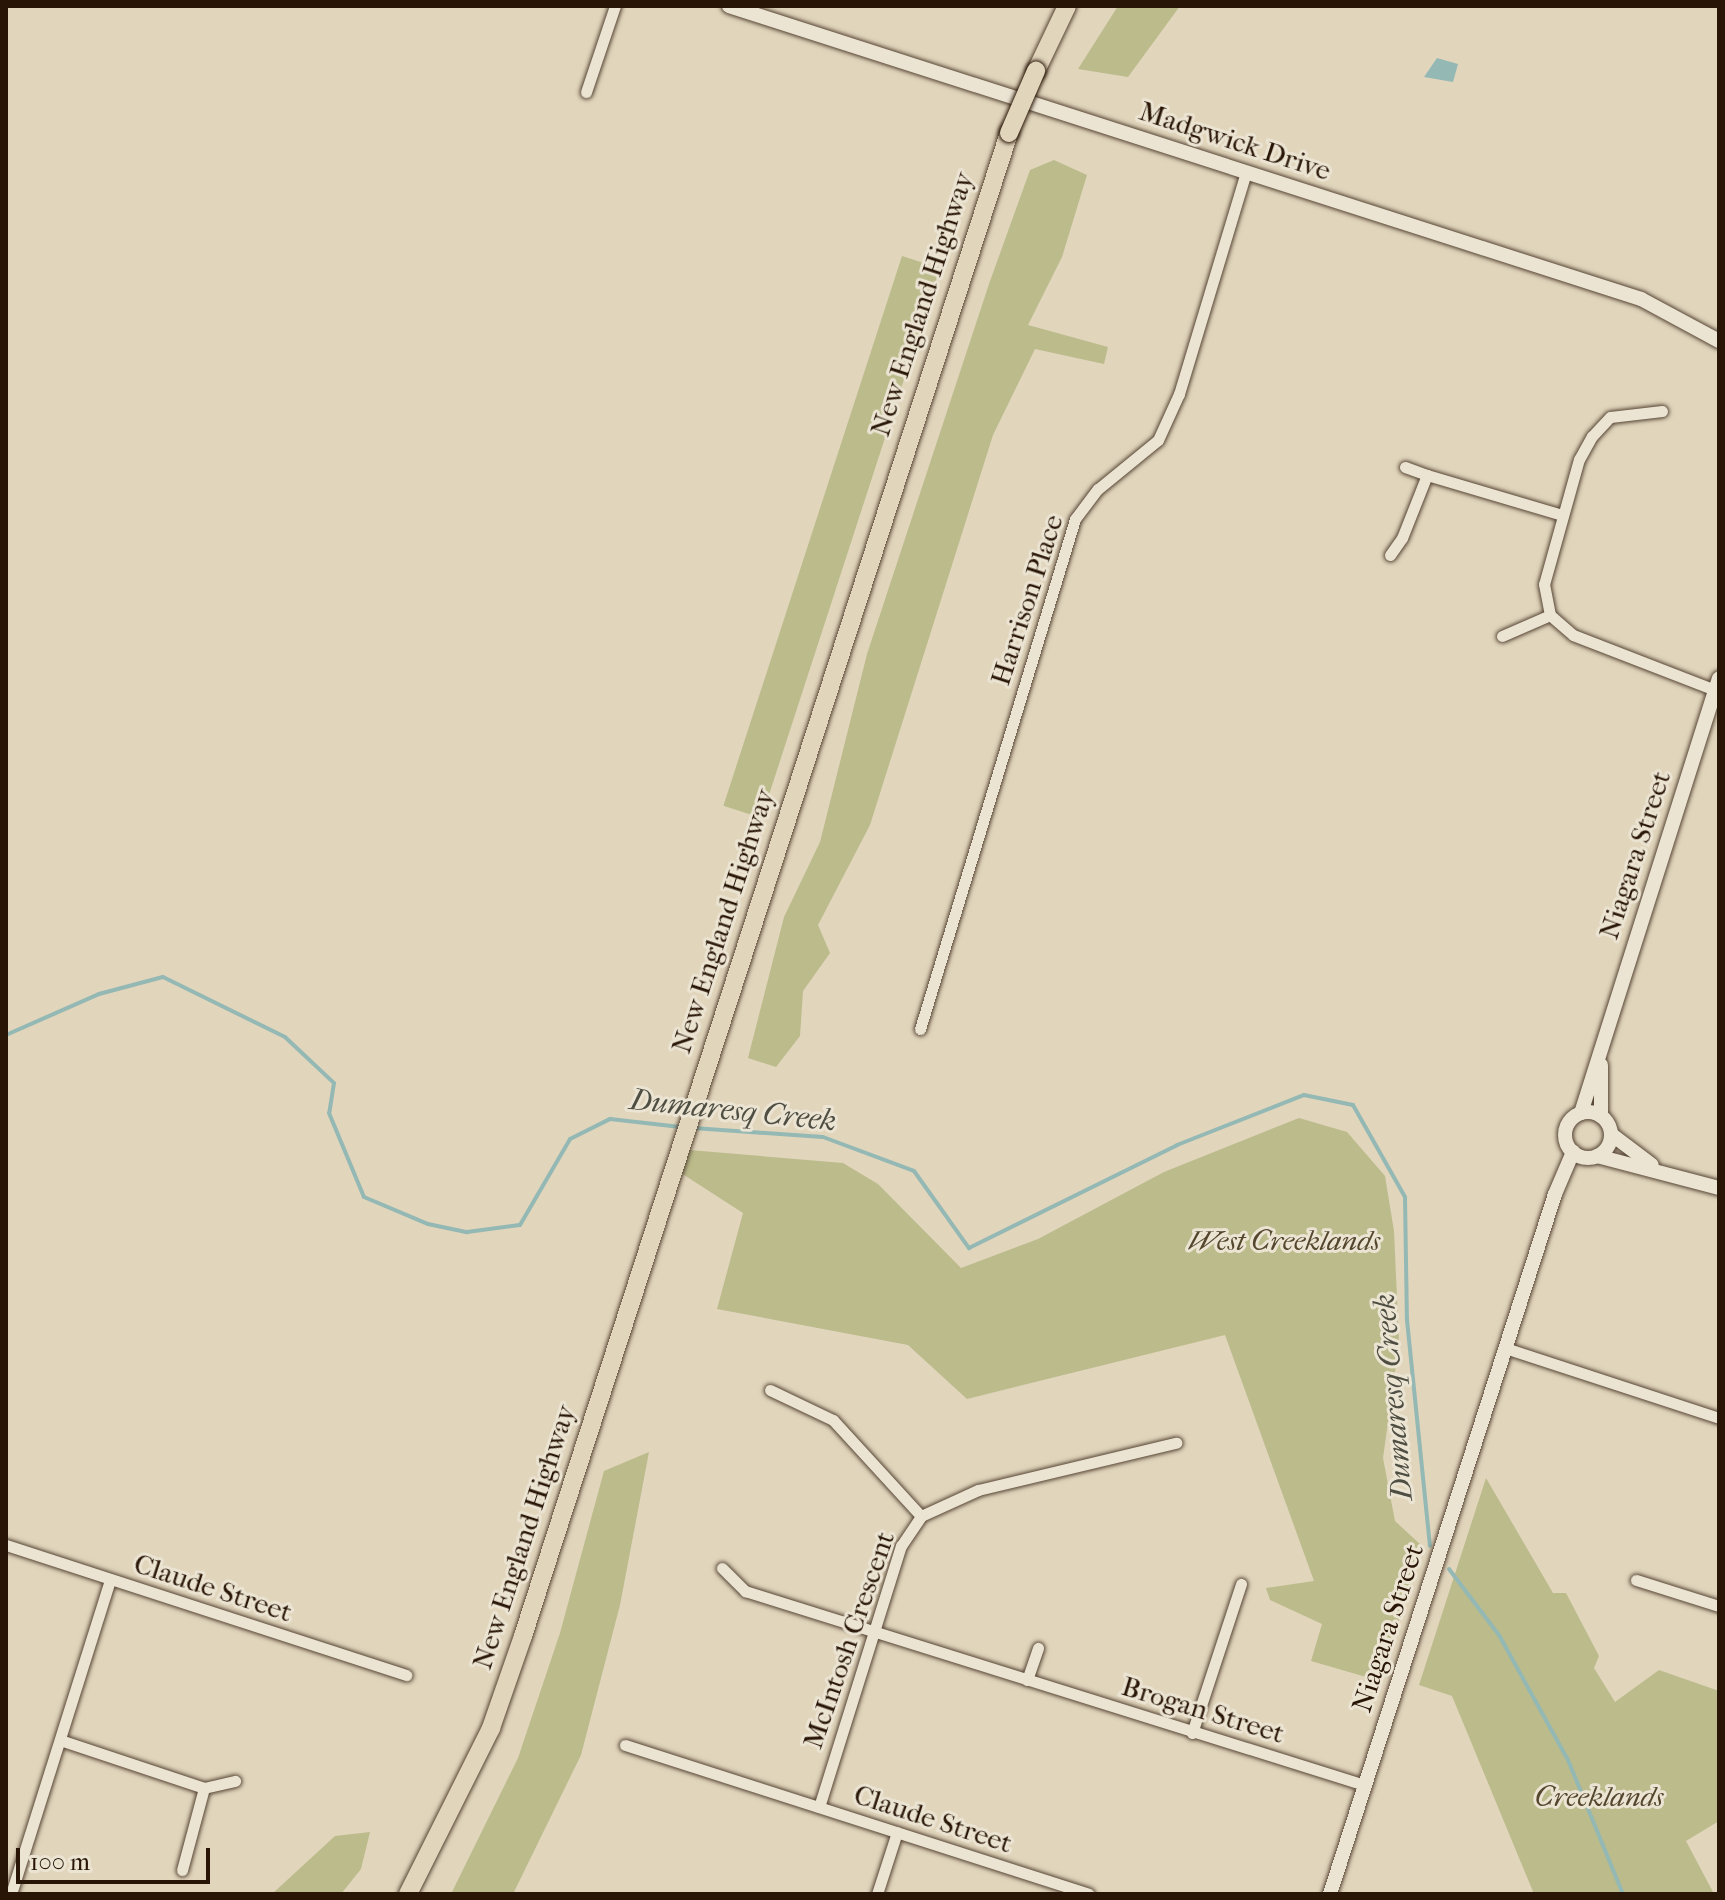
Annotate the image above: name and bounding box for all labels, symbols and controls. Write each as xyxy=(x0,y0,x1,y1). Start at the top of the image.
street label: Madgwick Drive xyxy=(1135,94,1335,188)
street label: New England Highway xyxy=(863,168,981,440)
street label: Harrison Place xyxy=(984,510,1070,690)
street label: Niagara Street xyxy=(1592,767,1678,943)
street label: New England Highway xyxy=(664,785,782,1057)
water label: Dumaresq Creek xyxy=(628,1082,838,1140)
park label: West Creeklands xyxy=(1188,1224,1380,1258)
water label: Dumaresq Creek xyxy=(1367,1292,1421,1502)
street label: New England Highway xyxy=(465,1401,583,1673)
street label: McIntosh Crescent xyxy=(796,1527,902,1753)
street label: Niagara Street xyxy=(1345,1540,1431,1716)
street label: Claude Street xyxy=(130,1547,296,1629)
street label: Brogan Street xyxy=(1118,1669,1288,1751)
street label: Claude Street xyxy=(850,1778,1016,1860)
park label: Creeklands xyxy=(1535,1780,1663,1814)
scale bar xyxy=(20,1832,214,1882)
text: 100 m xyxy=(30,1848,90,1876)

